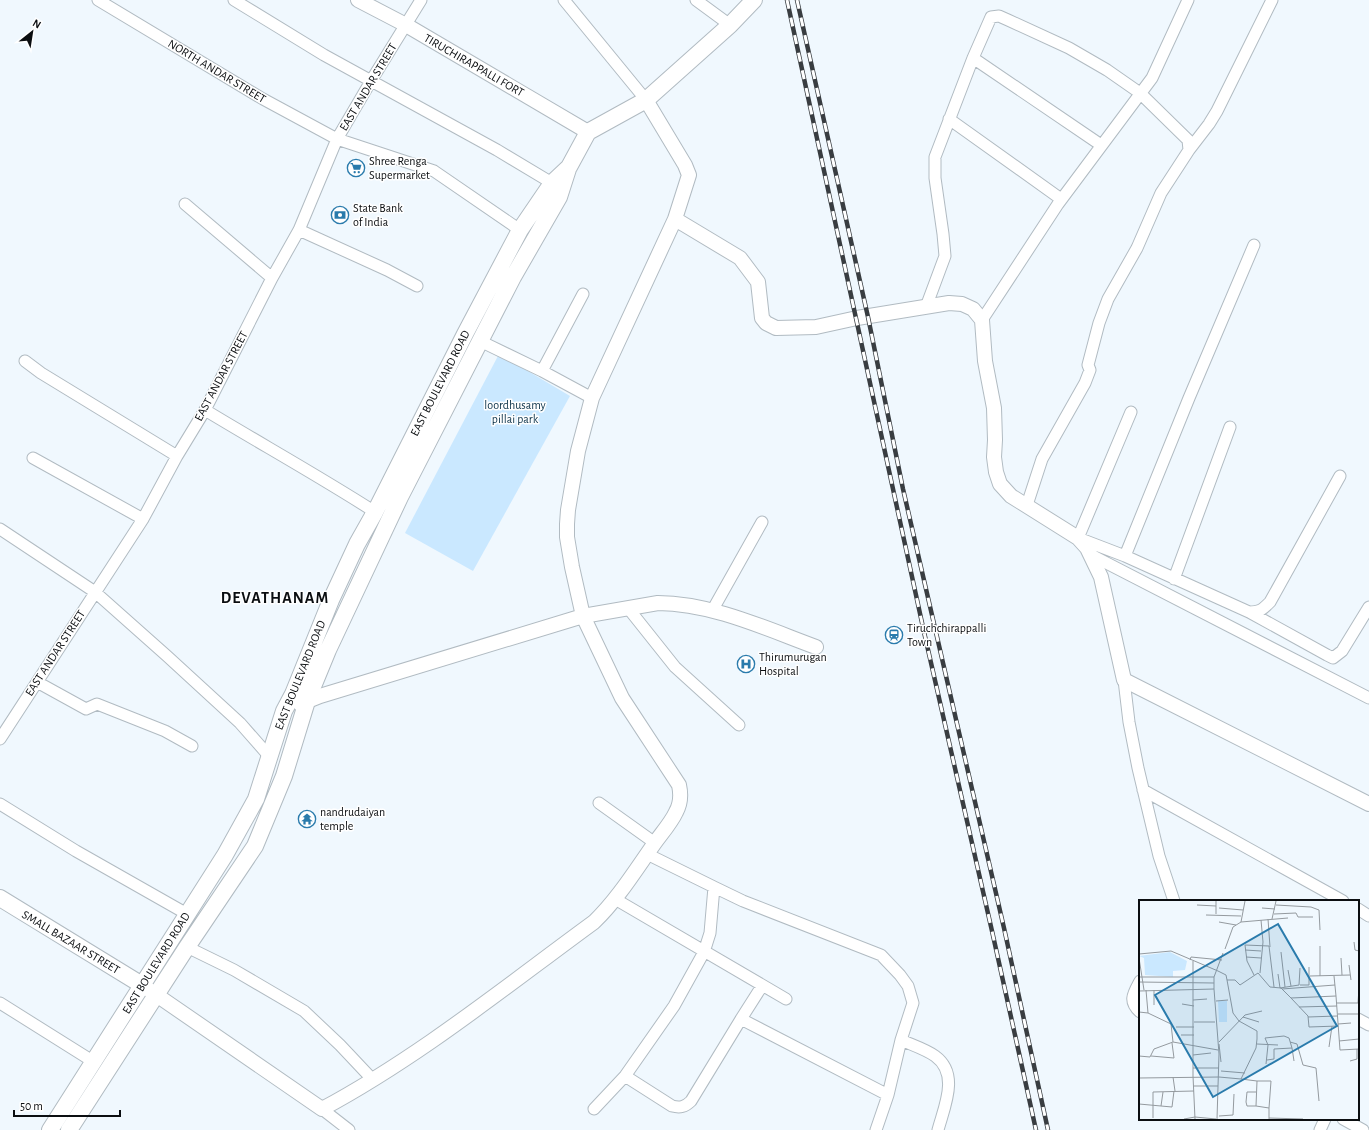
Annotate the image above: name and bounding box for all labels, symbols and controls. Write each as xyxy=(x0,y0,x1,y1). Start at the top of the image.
north arrow xyxy=(12,12,52,52)
text: N xyxy=(31,17,43,30)
street label: TIRUCHIRAPPALLI FORT xyxy=(422,32,526,99)
street label: NORTH ANDAR STREET xyxy=(166,37,268,105)
street label: EAST ANDAR STREET xyxy=(337,41,399,133)
place label: Shree Renga Supermarket xyxy=(369,155,430,181)
supermarket icon: Shree Renga Supermarket xyxy=(346,158,366,178)
place label: State Bank of India xyxy=(353,202,403,228)
bank icon: State Bank of India xyxy=(330,205,350,225)
street label: EAST BOULEVARD ROAD xyxy=(408,328,472,438)
street label: EAST ANDAR STREET xyxy=(192,329,250,423)
park label: loordhusamy pillai park xyxy=(484,399,546,425)
district label: DEVATHANAM xyxy=(221,590,329,606)
street label: EAST ANDAR STREET xyxy=(23,608,87,698)
street label: EAST BOULEVARD ROAD xyxy=(273,618,328,731)
place label: Tiruchchirappalli Town xyxy=(907,622,986,648)
station icon: Tiruchchirappalli Town xyxy=(884,625,904,645)
place label: Thirumurugan Hospital xyxy=(759,651,827,677)
hospital icon: Thirumurugan Hospital xyxy=(736,654,756,674)
place label: nandrudaiyan temple xyxy=(320,806,385,832)
temple icon: nandrudaiyan temple xyxy=(297,809,317,829)
inset map xyxy=(1139,900,1359,1120)
street label: SMALL BAZAAR STREET xyxy=(20,908,122,976)
street label: EAST BOULEVARD ROAD xyxy=(120,910,192,1016)
scale bar xyxy=(14,1092,120,1118)
text: 50 m xyxy=(20,1100,43,1112)

